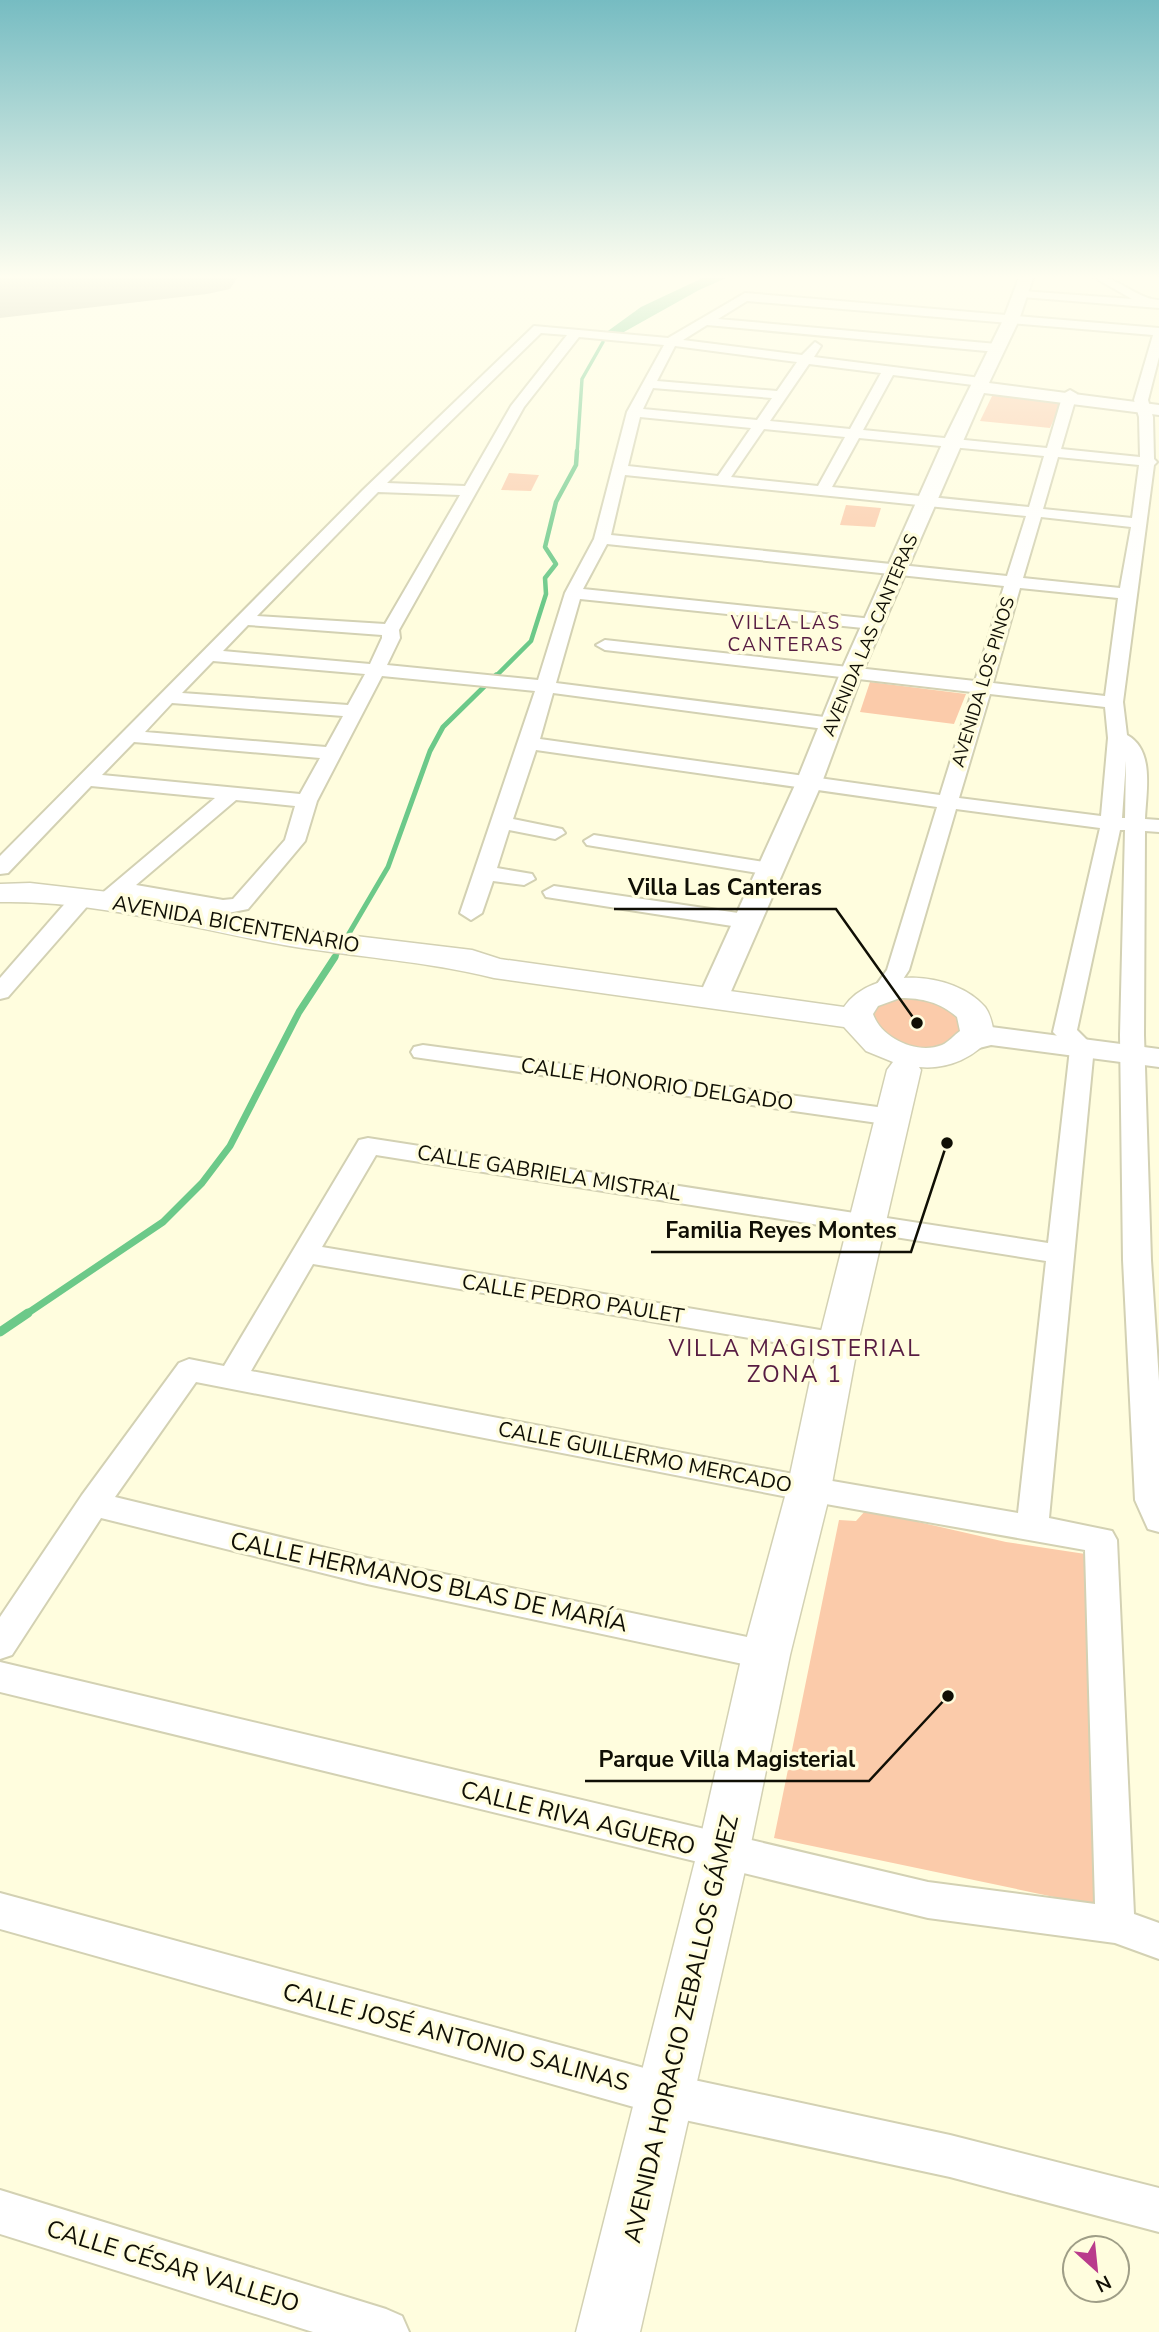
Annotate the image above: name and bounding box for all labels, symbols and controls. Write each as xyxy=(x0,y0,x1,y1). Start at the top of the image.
street label: AVENIDA LAS CANTERAS xyxy=(816,530,924,740)
street label: AVENIDA LOS PINOS xyxy=(946,594,1020,770)
district label: VILLA LAS CANTERAS xyxy=(728,610,844,658)
callout: Villa Las Canteras xyxy=(614,865,836,909)
text: Villa Las Canteras xyxy=(627,872,822,903)
street label: AVENIDA BICENTENARIO xyxy=(110,888,362,960)
street label: CALLE HONORIO DELGADO xyxy=(519,1051,795,1117)
street label: CALLE GABRIELA MISTRAL xyxy=(415,1138,683,1208)
callout: Familia Reyes Montes xyxy=(651,1208,911,1252)
text: Familia Reyes Montes xyxy=(665,1215,897,1246)
street label: CALLE PEDRO PAULET xyxy=(460,1268,686,1330)
district label: VILLA MAGISTERIAL ZONA 1 xyxy=(667,1333,922,1390)
street label: CALLE GUILLERMO MERCADO xyxy=(496,1415,794,1499)
street label: CALLE HERMANOS BLAS DE MARÍA xyxy=(227,1524,631,1640)
callout: Parque Villa Magisterial xyxy=(585,1737,869,1781)
text: Parque Villa Magisterial xyxy=(599,1744,856,1775)
street label: CALLE RIVA AGUERO xyxy=(457,1773,699,1863)
street label: AVENIDA HORACIO ZEBALLOS GÁMEZ xyxy=(616,1812,746,2246)
street label: CALLE JOSÉ ANTONIO SALINAS xyxy=(279,1975,633,2099)
street label: CALLE CÉSAR VALLEJO xyxy=(43,2212,303,2320)
north arrow xyxy=(1061,2234,1131,2304)
text: N xyxy=(1091,2268,1116,2298)

